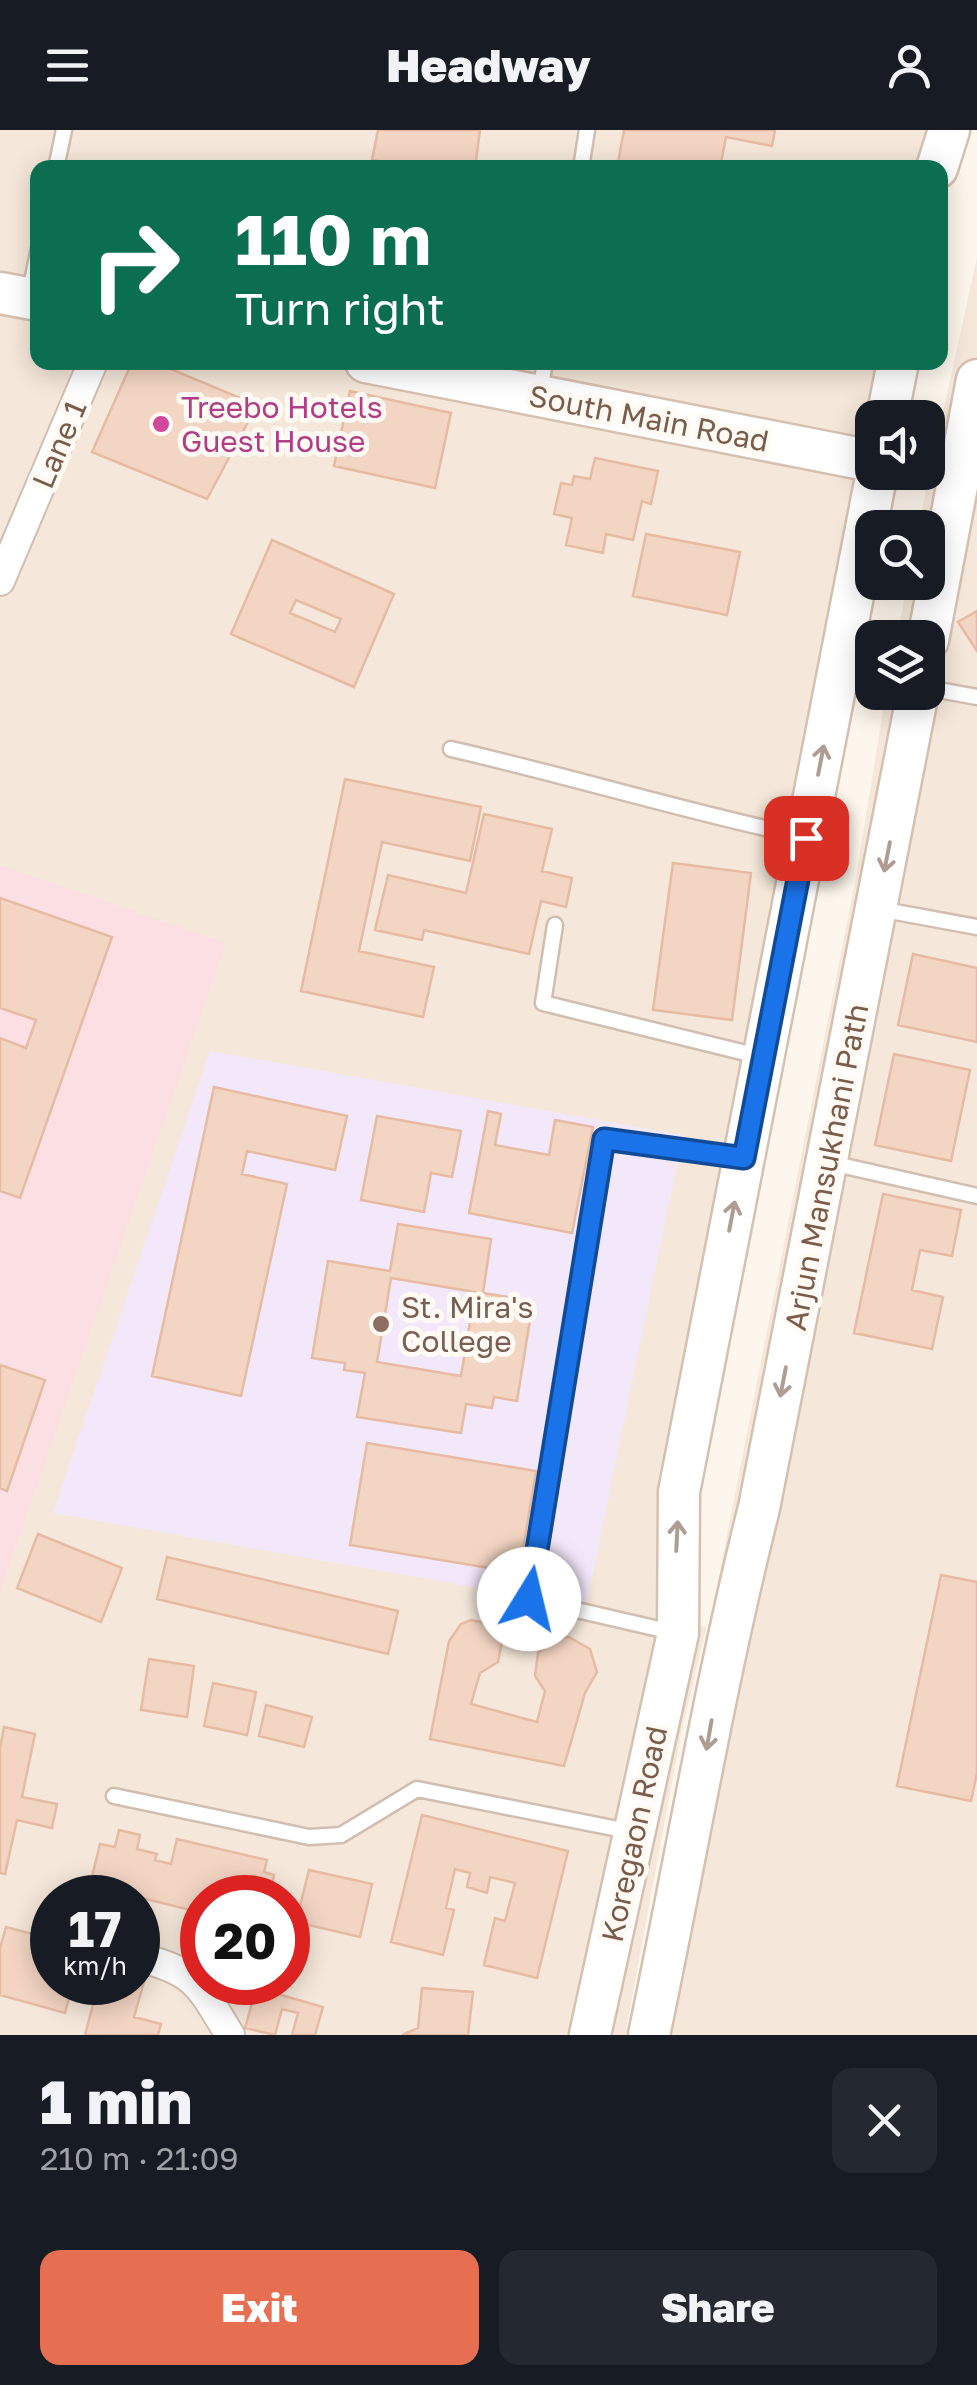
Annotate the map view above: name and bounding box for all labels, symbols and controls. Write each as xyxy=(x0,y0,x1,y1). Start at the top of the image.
icon: menu xyxy=(40,38,95,93)
text: Headway xyxy=(386,38,591,92)
icon: person xyxy=(882,38,937,93)
text: 110 m xyxy=(235,196,431,280)
icon: right xyxy=(70,200,200,330)
text: Turn right xyxy=(235,281,445,335)
street label: South Main Road xyxy=(526,377,772,459)
place label: Treebo Hotels Guest House xyxy=(181,389,383,459)
street label: Lane 1 xyxy=(24,395,94,493)
map controls xyxy=(855,400,945,710)
button: sound xyxy=(855,400,945,490)
marker: Treebo Hotels Guest House xyxy=(150,413,172,435)
button: search xyxy=(855,510,945,600)
button: layers xyxy=(855,620,945,710)
one-way arrow xyxy=(812,744,831,776)
pin xyxy=(764,796,849,881)
icon: arrive xyxy=(779,811,834,866)
one-way arrow xyxy=(876,840,895,872)
street label: Arjun Mansukhani Path xyxy=(777,1001,875,1333)
one-way arrow xyxy=(724,1201,743,1233)
place label: St. Mira's College xyxy=(401,1289,533,1359)
marker: St. Mira's College xyxy=(370,1313,392,1335)
one-way arrow xyxy=(773,1365,792,1397)
one-way arrow xyxy=(668,1520,687,1552)
position arrow xyxy=(477,1547,581,1651)
one-way arrow xyxy=(699,1718,718,1751)
street label: Koregaon Road xyxy=(594,1723,674,1945)
speed limit sign: 20 xyxy=(180,1875,310,2005)
text: 17 xyxy=(68,1898,121,1958)
text: km/h xyxy=(63,1950,127,1981)
text: 1 min xyxy=(40,2065,192,2137)
button: close xyxy=(832,2068,937,2173)
text: 210 m · 21:09 xyxy=(40,2139,239,2177)
button: Exit xyxy=(40,2250,479,2365)
button: Share xyxy=(499,2250,937,2365)

